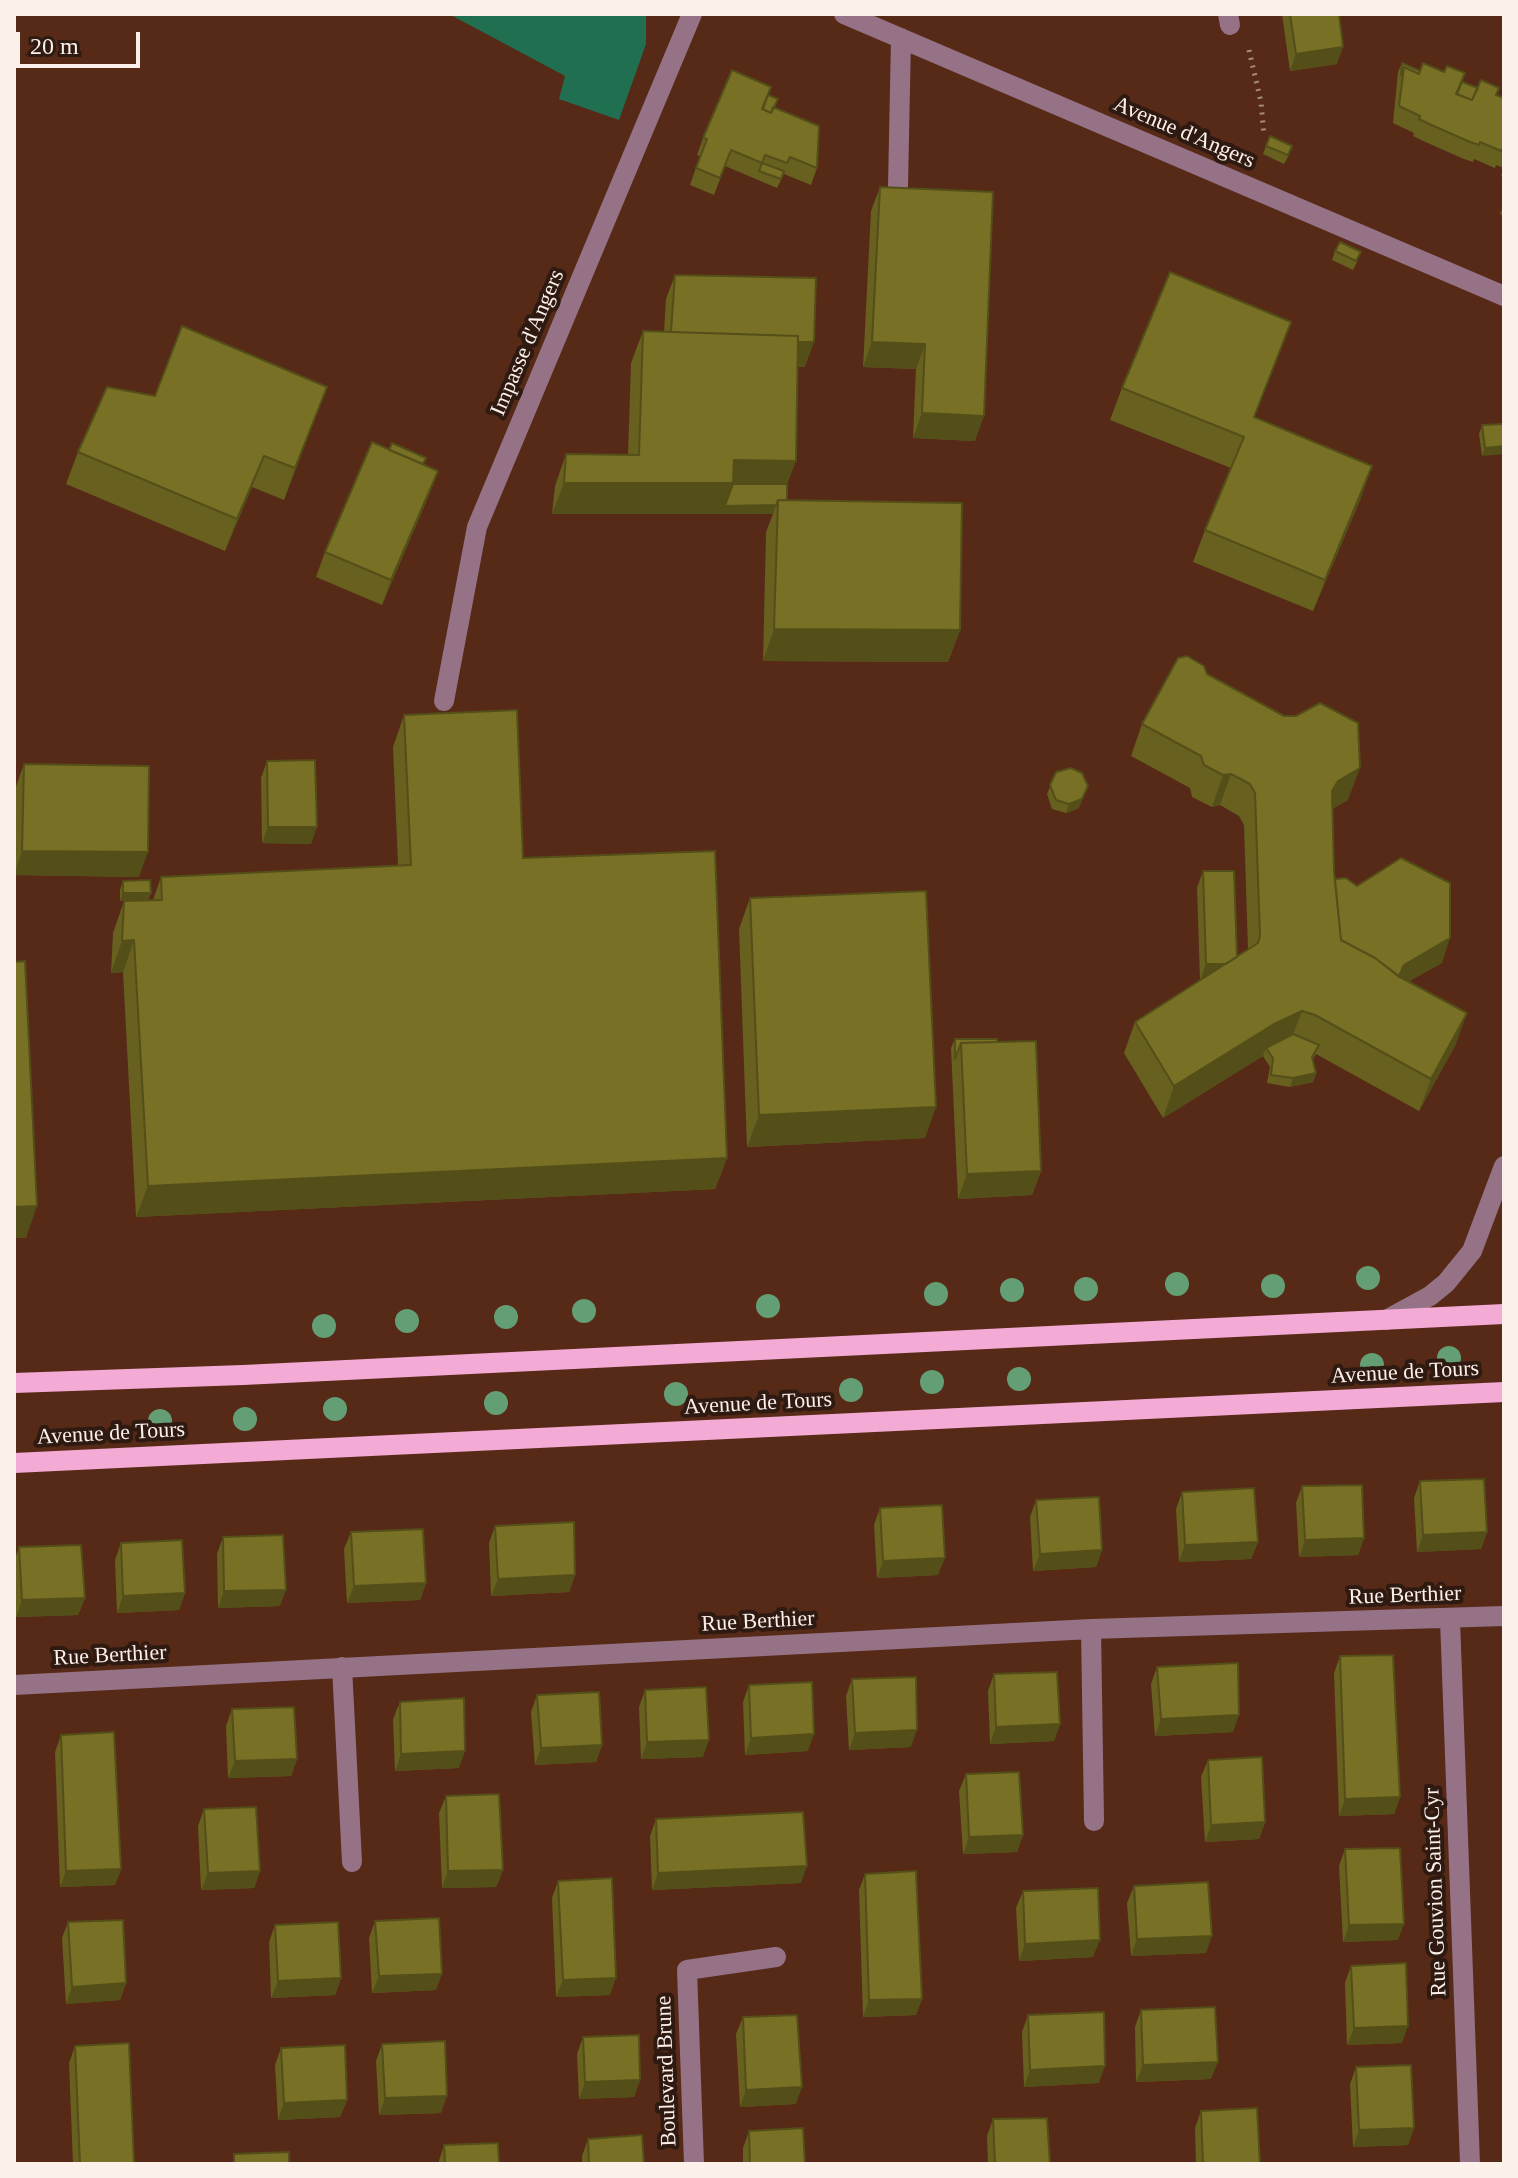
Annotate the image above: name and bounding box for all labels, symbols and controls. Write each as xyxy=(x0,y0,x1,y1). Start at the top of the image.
scale bar xyxy=(20,16,144,66)
text: 20 m xyxy=(30,33,79,59)
street label: Avenue d'Angers xyxy=(1109,91,1259,175)
street label: Impasse d'Angers xyxy=(485,266,571,420)
street label: Avenue de Tours xyxy=(1330,1356,1480,1390)
street label: Avenue de Tours xyxy=(683,1387,833,1421)
street label: Avenue de Tours xyxy=(36,1417,186,1451)
street label: Rue Berthier xyxy=(1348,1581,1462,1611)
street label: Rue Berthier xyxy=(701,1606,815,1638)
street label: Rue Berthier xyxy=(53,1640,167,1672)
street label: Rue Gouvion Saint-Cyr xyxy=(1419,1787,1453,1997)
street label: Boulevard Brune xyxy=(651,1995,683,2147)

